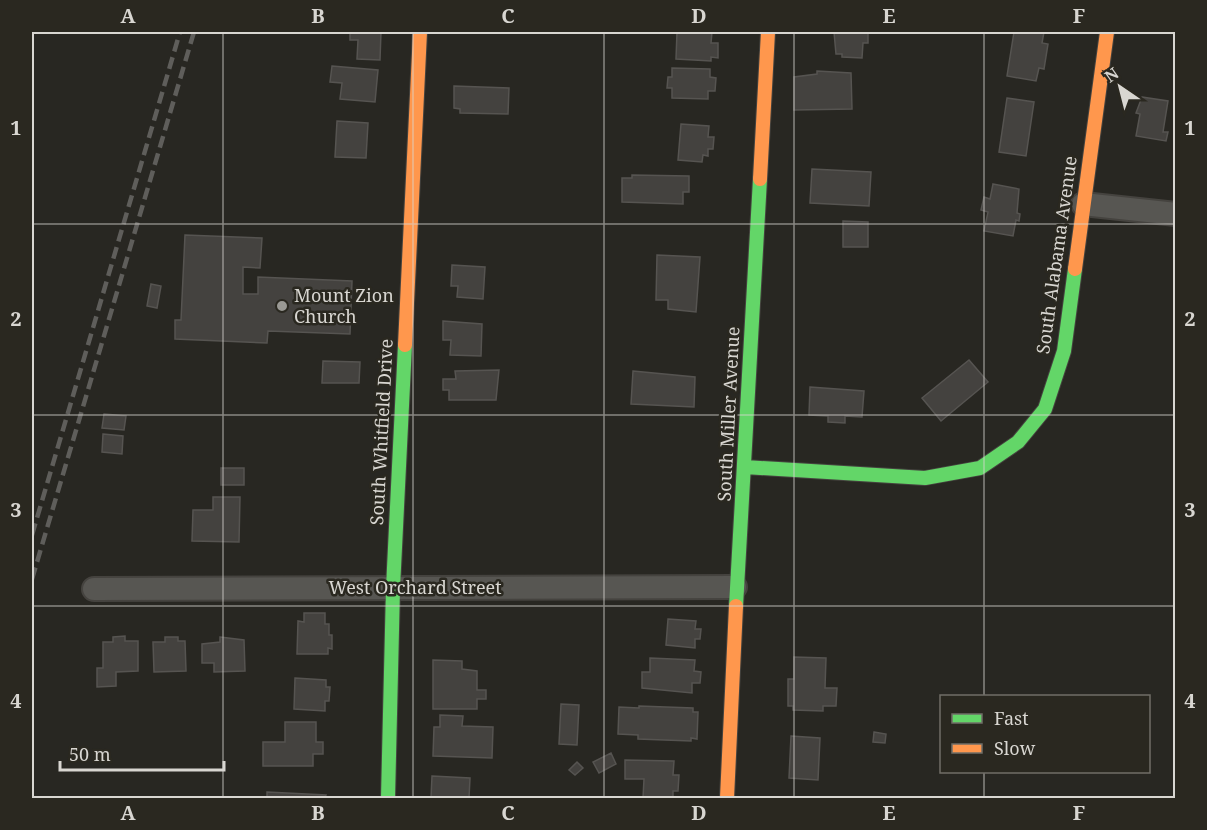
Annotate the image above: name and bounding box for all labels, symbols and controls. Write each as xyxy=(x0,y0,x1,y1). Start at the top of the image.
text: A xyxy=(120,2,136,29)
text: B xyxy=(311,2,325,29)
text: C xyxy=(501,2,515,29)
text: D xyxy=(691,2,707,29)
text: E xyxy=(882,2,896,29)
text: F xyxy=(1073,2,1085,29)
north arrow xyxy=(1090,57,1150,117)
text: N xyxy=(1100,62,1123,87)
text: 1 xyxy=(10,114,22,141)
text: 1 xyxy=(1184,114,1196,141)
street label: South Alabama Avenue xyxy=(1030,154,1082,355)
place label: Mount Zion Church xyxy=(294,283,394,328)
marker: Mount Zion Church xyxy=(275,299,289,313)
text: 2 xyxy=(10,305,22,332)
text: 2 xyxy=(1184,305,1196,332)
street label: South Miller Avenue xyxy=(711,326,745,502)
street label: South Whitfield Drive xyxy=(364,338,398,526)
text: 3 xyxy=(10,496,22,523)
text: 3 xyxy=(1184,496,1196,523)
street label: West Orchard Street xyxy=(328,575,502,599)
text: 4 xyxy=(10,687,22,714)
text: 4 xyxy=(1184,687,1196,714)
legend xyxy=(940,695,1150,773)
text: Fast xyxy=(994,706,1029,730)
scale bar xyxy=(60,734,224,772)
text: Slow xyxy=(994,736,1036,760)
text: 50 m xyxy=(69,742,111,766)
text: A xyxy=(120,799,136,826)
text: B xyxy=(311,799,325,826)
text: C xyxy=(501,799,515,826)
text: D xyxy=(691,799,707,826)
text: E xyxy=(882,799,896,826)
text: F xyxy=(1073,799,1085,826)

